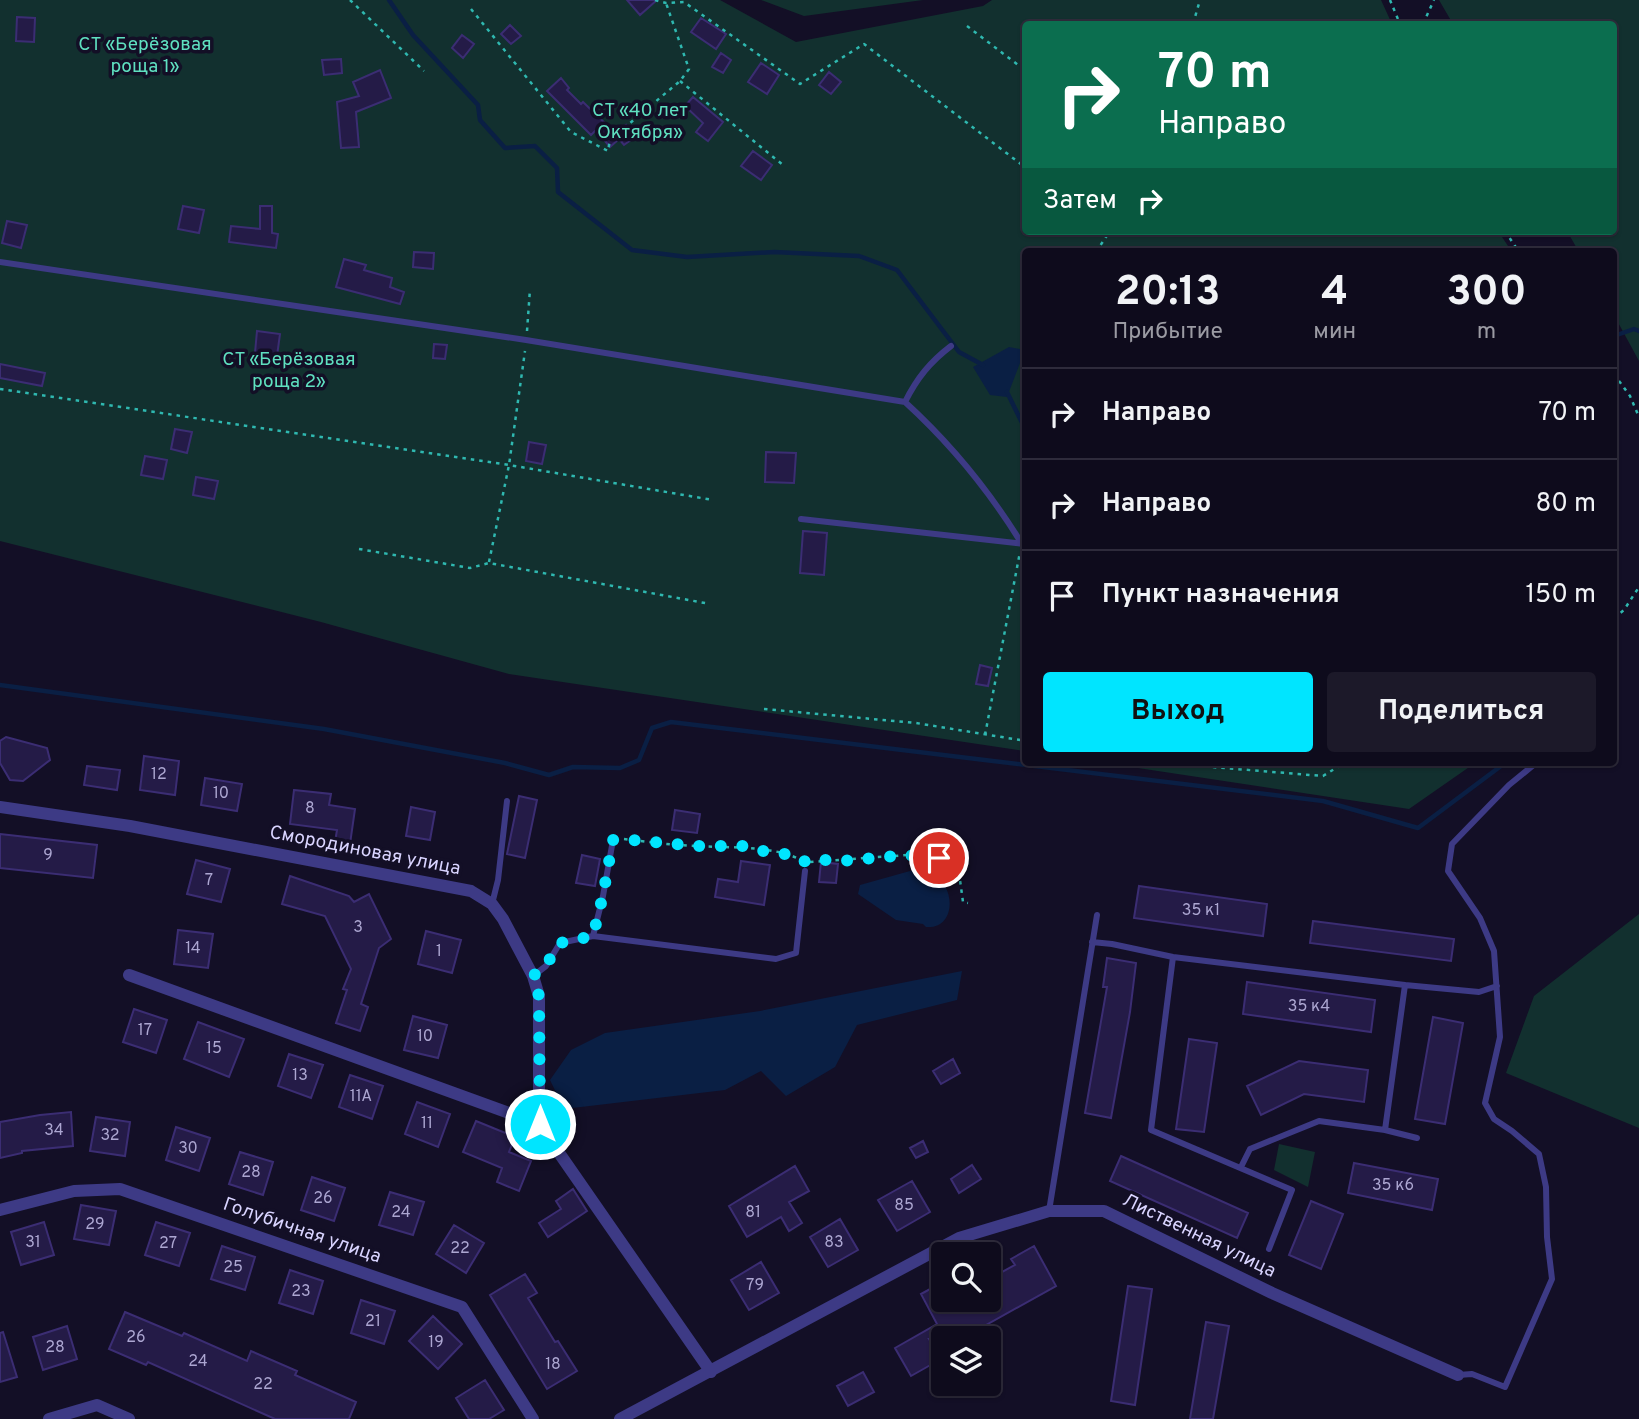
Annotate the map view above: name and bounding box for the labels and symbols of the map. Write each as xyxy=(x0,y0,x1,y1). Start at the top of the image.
park label: СТ «Берёзовая роща 1» xyxy=(78,33,212,79)
park label: СТ «40 лет Октября» xyxy=(592,99,688,145)
park label: СТ «Берёзовая роща 2» xyxy=(222,348,356,394)
house number: 12 xyxy=(151,765,167,785)
house number: 10 xyxy=(213,784,229,804)
house number: 8 xyxy=(305,799,315,819)
street label: Смородиновая улица xyxy=(267,821,463,881)
pin xyxy=(909,828,969,888)
house number: 9 xyxy=(43,846,53,866)
house number: 7 xyxy=(205,871,213,891)
house number: 35 к1 xyxy=(1182,901,1220,921)
house number: 3 xyxy=(353,918,363,938)
house number: 14 xyxy=(185,939,201,959)
house number: 1 xyxy=(436,942,442,962)
house number: 35 к4 xyxy=(1288,997,1330,1017)
house number: 17 xyxy=(138,1021,152,1041)
house number: 10 xyxy=(417,1027,433,1047)
house number: 15 xyxy=(206,1039,222,1059)
house number: 13 xyxy=(292,1066,308,1086)
house number: 11А xyxy=(350,1087,372,1107)
position arrow xyxy=(503,1087,577,1161)
house number: 11 xyxy=(421,1114,433,1134)
house number: 34 xyxy=(44,1121,64,1141)
house number: 32 xyxy=(100,1126,120,1146)
house number: 30 xyxy=(178,1139,198,1159)
house number: 28 xyxy=(241,1163,261,1183)
house number: 35 к6 xyxy=(1372,1176,1414,1196)
street label: Лиственная улица xyxy=(1118,1188,1280,1284)
house number: 26 xyxy=(313,1189,333,1209)
street label: Голубичная улица xyxy=(220,1193,384,1269)
house number: 85 xyxy=(894,1196,914,1216)
house number: 24 xyxy=(391,1203,411,1223)
house number: 81 xyxy=(745,1203,761,1223)
house number: 29 xyxy=(85,1215,105,1235)
house number: 31 xyxy=(25,1233,41,1253)
house number: 83 xyxy=(824,1233,844,1253)
house number: 27 xyxy=(159,1234,177,1254)
house number: 22 xyxy=(450,1239,470,1259)
house number: 25 xyxy=(223,1258,243,1278)
house number: 79 xyxy=(746,1276,764,1296)
house number: 23 xyxy=(291,1282,311,1302)
house number: 21 xyxy=(365,1312,381,1332)
house number: 26 xyxy=(126,1328,146,1348)
house number: 19 xyxy=(428,1333,444,1353)
house number: 28 xyxy=(45,1338,65,1358)
house number: 24 xyxy=(188,1352,208,1372)
house number: 18 xyxy=(545,1355,561,1375)
house number: 22 xyxy=(253,1375,273,1395)

